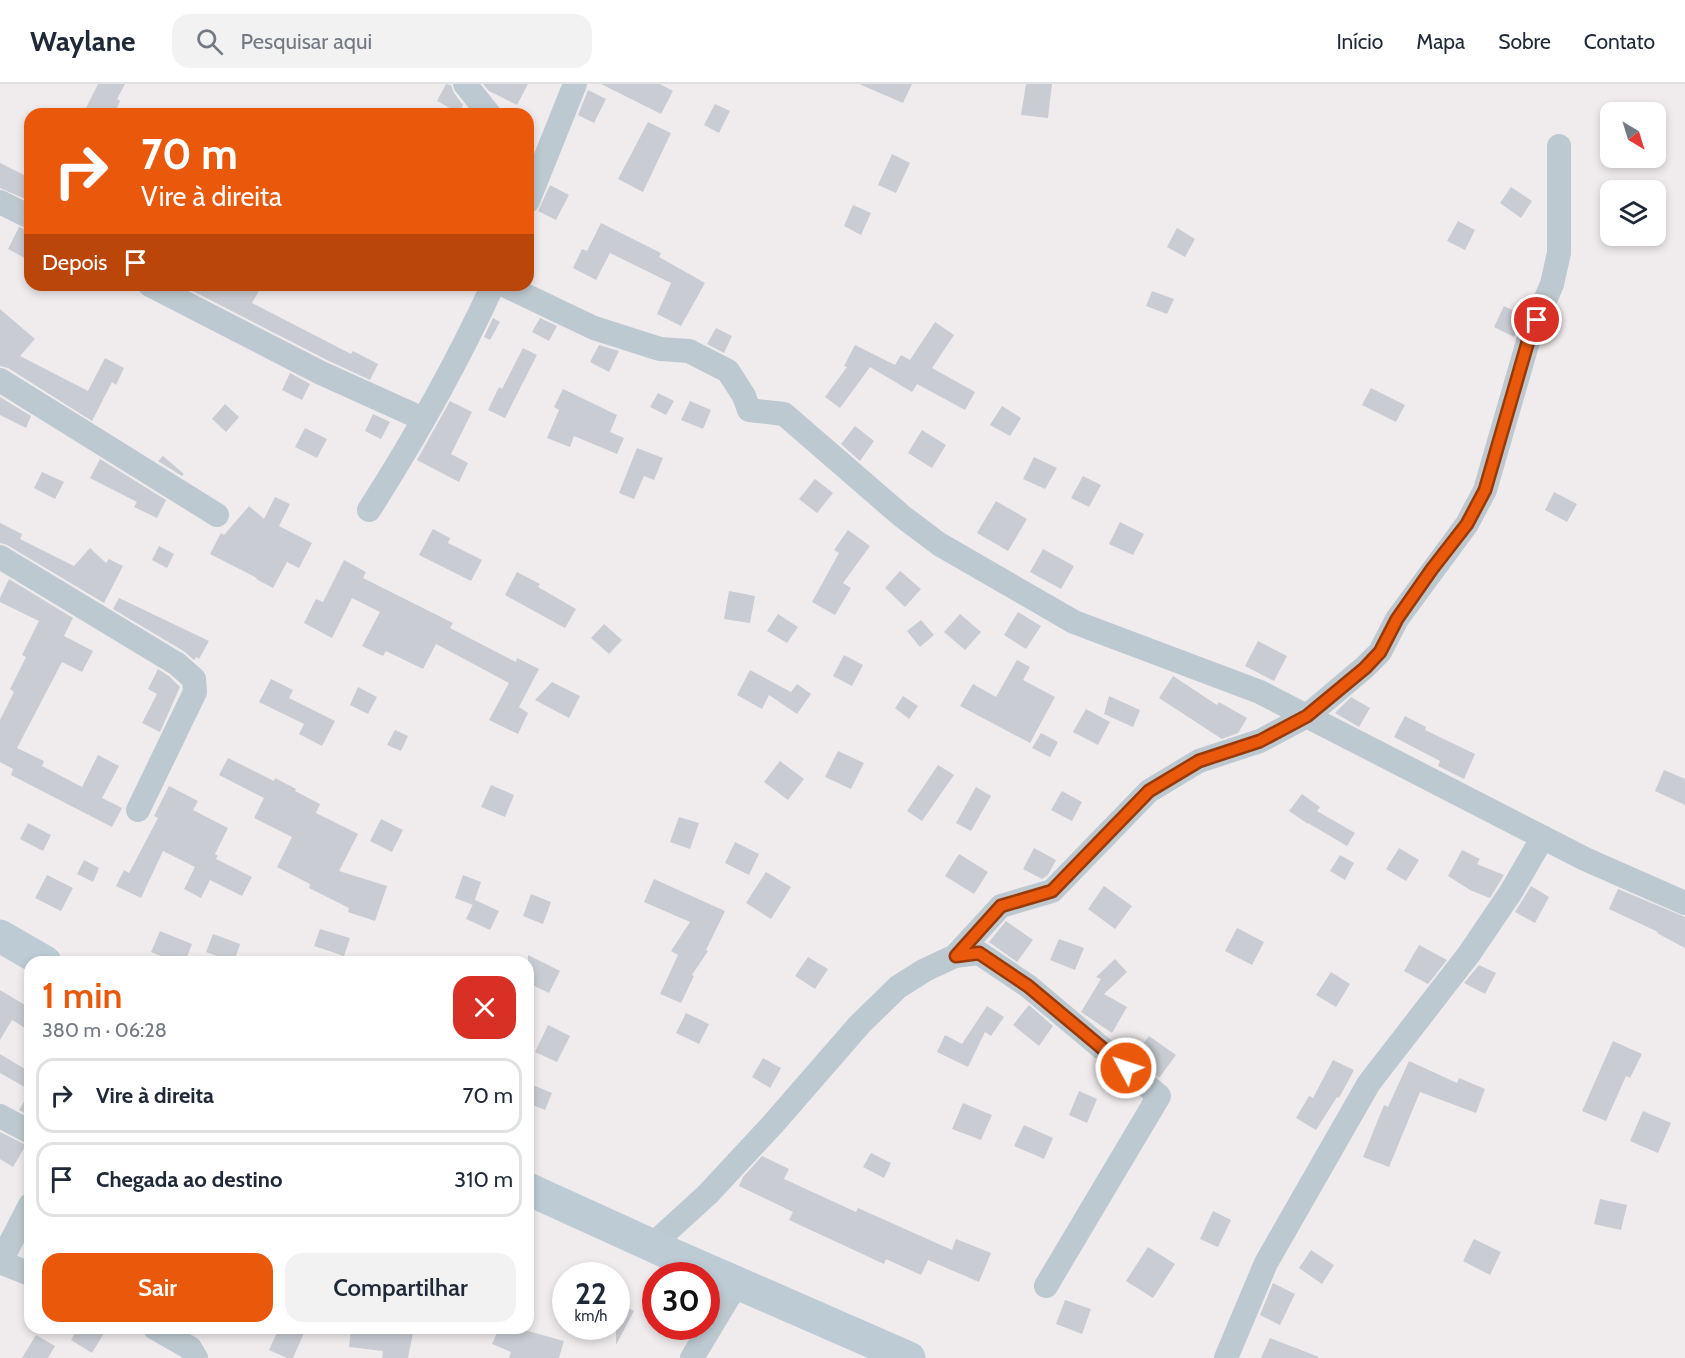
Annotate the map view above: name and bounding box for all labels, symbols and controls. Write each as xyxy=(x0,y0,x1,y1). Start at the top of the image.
search box xyxy=(172,14,592,68)
text: Waylane xyxy=(30,24,136,58)
icon: search xyxy=(193,25,226,58)
text: Pesquisar aqui xyxy=(241,28,372,55)
text: Início xyxy=(1336,29,1383,54)
text: Mapa xyxy=(1416,29,1465,54)
text: Sobre xyxy=(1498,29,1551,54)
text: Contato xyxy=(1584,29,1655,54)
north arrow xyxy=(1600,102,1666,168)
map controls xyxy=(1600,102,1666,246)
text: 70 m xyxy=(141,128,238,180)
icon: right xyxy=(42,132,120,210)
text: Vire à direita xyxy=(141,180,282,213)
button: layers xyxy=(1600,180,1666,246)
icon: arrive xyxy=(119,246,152,279)
text: Depois xyxy=(42,249,107,276)
pin xyxy=(1511,294,1562,345)
icon: arrive xyxy=(1520,303,1553,336)
text: 1 min xyxy=(42,973,122,1017)
button: close xyxy=(453,976,516,1039)
text: 380 m · 06:28 xyxy=(42,1018,167,1042)
position arrow xyxy=(1094,1036,1158,1100)
icon: right xyxy=(45,1079,78,1112)
text: Vire à direita xyxy=(96,1082,214,1109)
text: 70 m xyxy=(463,1082,513,1109)
icon: arrive xyxy=(45,1163,78,1196)
text: Chegada ao destino xyxy=(96,1166,282,1193)
text: 310 m xyxy=(454,1166,513,1193)
button: Sair xyxy=(42,1253,273,1322)
button: Compartilhar xyxy=(285,1253,516,1322)
speed limit sign: 30 xyxy=(642,1262,720,1340)
text: 22 xyxy=(575,1275,607,1312)
text: km/h xyxy=(575,1307,607,1325)

